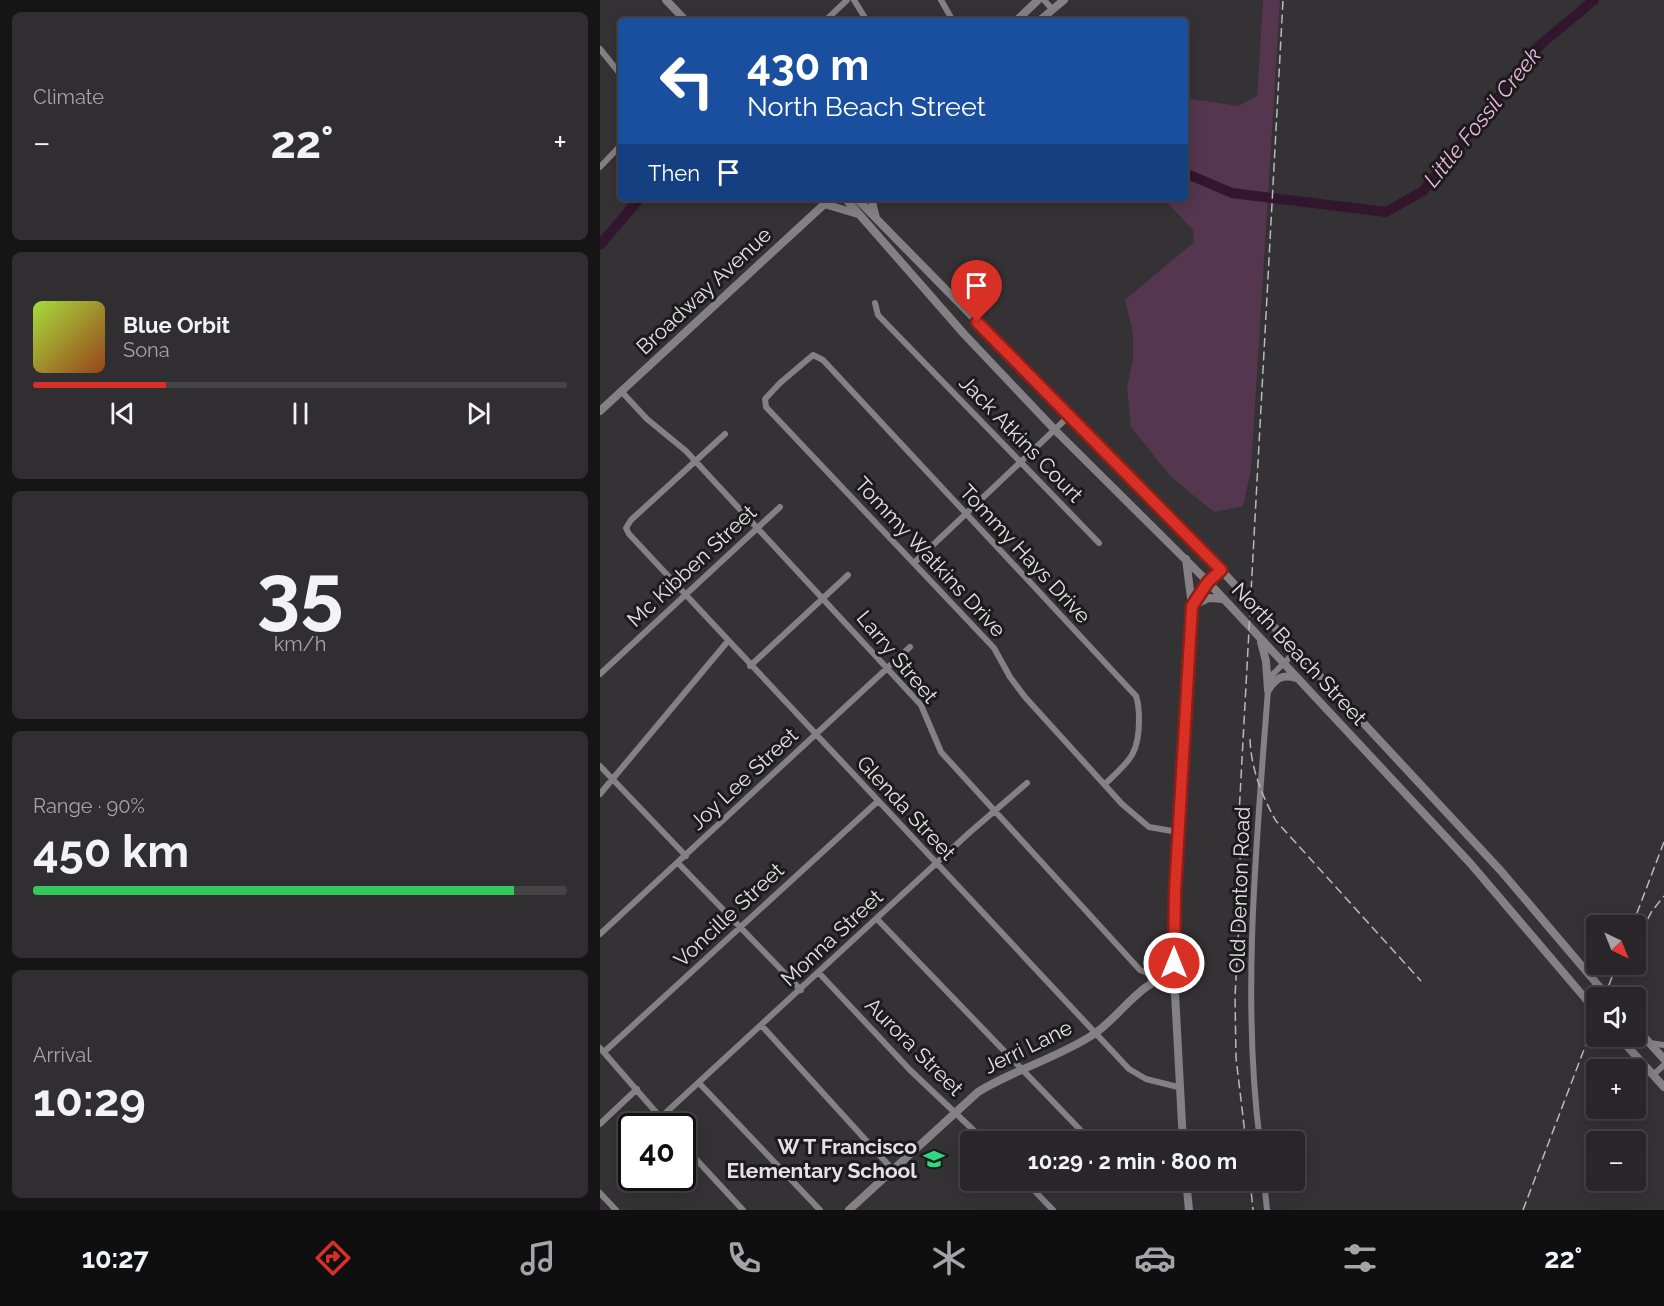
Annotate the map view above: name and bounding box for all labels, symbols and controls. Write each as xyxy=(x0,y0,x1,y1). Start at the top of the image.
text: 430 m xyxy=(747,41,869,90)
icon: left xyxy=(648,42,726,120)
water label: Little Fossil Creek xyxy=(1418,42,1546,192)
text: Climate xyxy=(33,85,104,109)
text: North Beach Street xyxy=(747,91,986,122)
text: 22° xyxy=(270,116,334,169)
text: − xyxy=(33,123,51,162)
text: + xyxy=(553,123,567,162)
icon: arrive xyxy=(712,156,745,189)
text: Then xyxy=(648,160,700,186)
street label: Broadway Avenue xyxy=(631,222,776,359)
pin xyxy=(951,260,1002,322)
icon: arrive xyxy=(960,269,993,302)
text: Blue Orbit xyxy=(123,312,230,338)
text: Sona xyxy=(123,338,170,362)
street label: Jack Atkins Court xyxy=(954,370,1088,507)
icon: previous xyxy=(106,397,139,430)
icon: pause xyxy=(284,397,317,430)
icon: next xyxy=(462,397,495,430)
street label: Tommy Watkins Drive xyxy=(850,471,1011,642)
street label: Tommy Hays Drive xyxy=(955,479,1096,628)
street label: Mc Kibben Street xyxy=(622,499,761,632)
text: 35 xyxy=(257,547,343,638)
street label: North Beach Street xyxy=(1227,577,1372,730)
street label: Larry Street xyxy=(852,605,943,708)
text: km/h xyxy=(274,632,326,656)
street label: Joy Lee Street xyxy=(685,722,803,835)
street label: Glenda Street xyxy=(852,750,961,865)
text: Range · 90% xyxy=(33,794,145,818)
street label: Old Denton Road xyxy=(1224,806,1255,974)
text: 450 km xyxy=(33,825,189,878)
street label: Voncille Street xyxy=(669,857,789,972)
street label: Monna Street xyxy=(776,884,888,991)
north arrow xyxy=(1586,915,1646,975)
map controls xyxy=(1586,915,1646,1191)
position arrow xyxy=(1142,931,1206,995)
button: sound xyxy=(1586,987,1646,1047)
street label: Aurora Street xyxy=(860,992,969,1101)
street label: Jerri Lane xyxy=(980,1014,1076,1079)
text: Arrival xyxy=(33,1043,92,1067)
button: + xyxy=(1586,1059,1646,1119)
text: 10:29 xyxy=(33,1074,146,1127)
speed limit sign: 40 xyxy=(618,1113,696,1191)
button: − xyxy=(1586,1131,1646,1191)
place label: W T Francisco Elementary School xyxy=(727,1134,917,1183)
school or university icon: W T Francisco Elementary School xyxy=(922,1147,946,1171)
text: 10:29 · 2 min · 800 m xyxy=(1028,1148,1237,1174)
icon: directions xyxy=(312,1237,354,1279)
icon: music xyxy=(517,1237,559,1279)
icon: phone xyxy=(723,1237,765,1279)
icon: climate xyxy=(928,1237,970,1279)
icon: car xyxy=(1134,1237,1176,1279)
icon: filters xyxy=(1339,1237,1381,1279)
text: 10:27 xyxy=(82,1243,149,1274)
text: 22° xyxy=(1544,1243,1582,1274)

